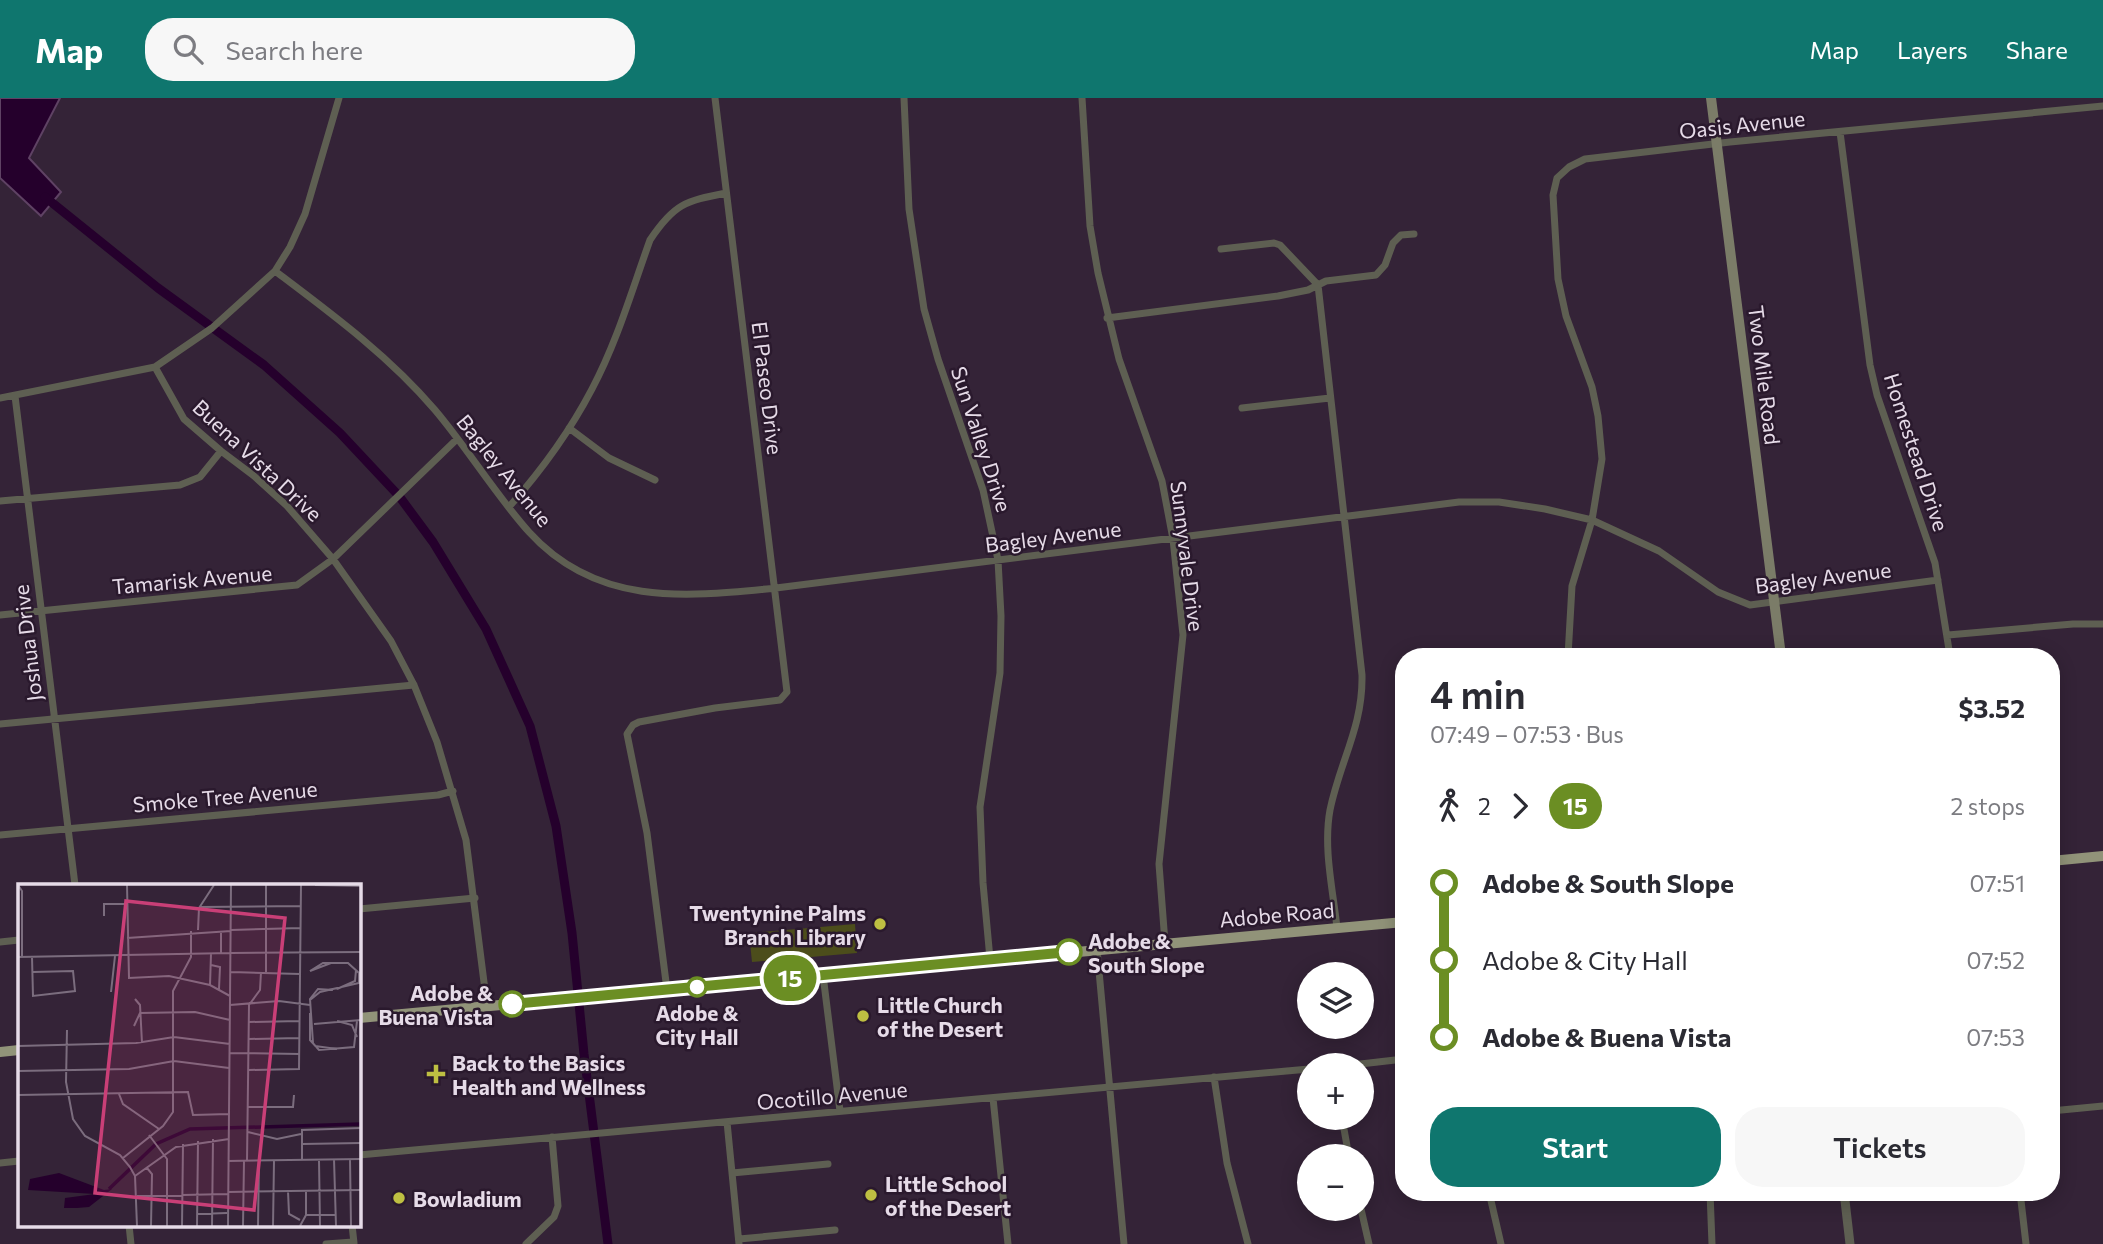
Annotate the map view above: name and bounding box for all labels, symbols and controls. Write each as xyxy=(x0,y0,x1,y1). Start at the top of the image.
search box xyxy=(145,18,635,81)
text: Map xyxy=(35,29,103,70)
icon: search xyxy=(169,30,207,68)
text: Search here xyxy=(225,34,363,65)
text: Map xyxy=(1810,35,1859,64)
text: Layers xyxy=(1897,35,1968,64)
text: Share xyxy=(2006,35,2068,64)
street label: Oasis Avenue xyxy=(1678,105,1806,143)
street label: Two Mile Road xyxy=(1744,304,1786,446)
street label: El Paseo Drive xyxy=(747,320,789,456)
street label: Sun Valley Drive xyxy=(947,363,1017,515)
street label: Homestead Drive xyxy=(1880,370,1954,534)
street label: Buena Vista Drive xyxy=(188,394,328,526)
street label: Bagley Avenue xyxy=(452,409,558,531)
street label: Sunnyvale Drive xyxy=(1166,479,1210,633)
street label: Bagley Avenue xyxy=(984,515,1122,557)
street label: Bagley Avenue xyxy=(1754,556,1892,598)
street label: Tamarisk Avenue xyxy=(111,560,273,598)
street label: Joshua Drive xyxy=(7,583,47,703)
text: 4 min xyxy=(1430,670,1526,717)
text: $3.52 xyxy=(1958,692,2025,723)
text: 07:49 – 07:53 · Bus xyxy=(1430,720,1624,748)
street label: Smoke Tree Avenue xyxy=(132,775,318,817)
icon: walk xyxy=(1430,787,1468,825)
icon: forward xyxy=(1501,787,1539,825)
text: 15 xyxy=(1563,791,1588,820)
text: 2 xyxy=(1478,792,1491,820)
text: 2 stops xyxy=(1951,792,2025,820)
text: Adobe & South Slope xyxy=(1482,867,1734,898)
text: 07:51 xyxy=(1969,869,2025,897)
inset map xyxy=(18,884,360,1226)
street label: Adobe Road xyxy=(1219,897,1335,931)
place label: Twentynine Palms Branch Library xyxy=(689,900,866,949)
marker: Twentynine Palms Branch Library xyxy=(872,916,888,932)
place label: Adobe & South Slope xyxy=(1088,928,1205,977)
marker: Adobe & South Slope xyxy=(1056,939,1082,965)
text: Adobe & City Hall xyxy=(1482,944,1688,975)
text: 07:52 xyxy=(1967,946,2025,974)
line badge: 15 xyxy=(758,955,822,1001)
map controls xyxy=(1297,962,1374,1221)
button: layers xyxy=(1297,962,1374,1039)
text: 15 xyxy=(778,963,802,992)
marker: Adobe & City Hall xyxy=(687,977,707,997)
place label: Adobe & Buena Vista xyxy=(378,980,493,1029)
marker: Adobe & Buena Vista xyxy=(499,991,525,1017)
place label: Little Church of the Desert xyxy=(877,992,1003,1041)
place label: Adobe & City Hall xyxy=(656,1000,738,1049)
marker: Little Church of the Desert xyxy=(855,1008,871,1024)
text: Adobe & Buena Vista xyxy=(1482,1021,1731,1052)
text: 07:53 xyxy=(1966,1023,2025,1051)
place label: Back to the Basics Health and Wellness xyxy=(452,1050,646,1099)
button: + xyxy=(1297,1053,1374,1130)
marker: Back to the Basics Health and Wellness xyxy=(426,1064,446,1084)
street label: Ocotillo Avenue xyxy=(756,1076,908,1114)
button: Start xyxy=(1430,1107,1721,1187)
button: Tickets xyxy=(1735,1107,2025,1187)
button: − xyxy=(1297,1144,1374,1221)
place label: Little School of the Desert xyxy=(885,1171,1011,1220)
place label: Bowladium xyxy=(413,1186,522,1211)
marker: Little School of the Desert xyxy=(863,1187,879,1203)
marker: Bowladium xyxy=(391,1190,407,1206)

